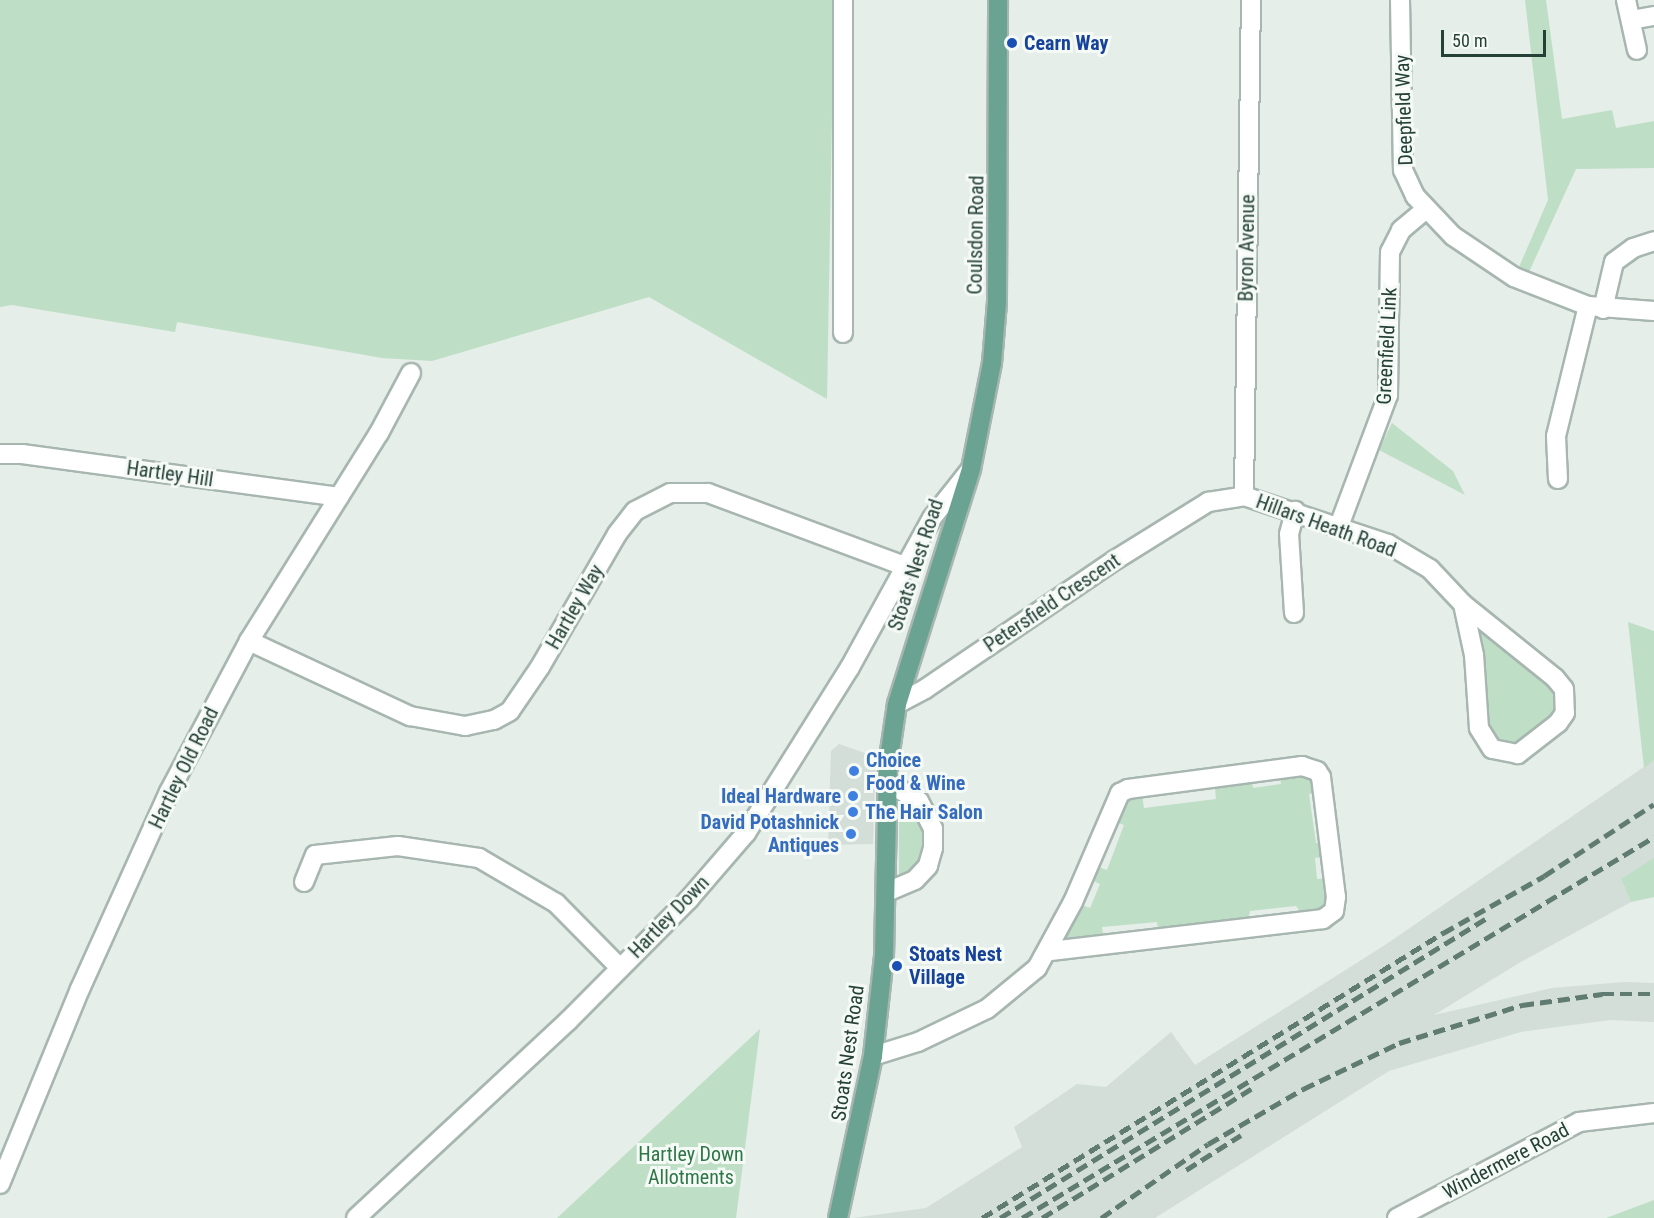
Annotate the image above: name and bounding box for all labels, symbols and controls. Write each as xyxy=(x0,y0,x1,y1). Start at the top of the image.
scale bar xyxy=(1444,18,1549,56)
text: 50 m xyxy=(1452,30,1487,51)
place label: Cearn Way xyxy=(1024,31,1108,55)
marker: Cearn Way xyxy=(1005,36,1019,50)
street label: Deepfield Way xyxy=(1390,54,1418,166)
street label: Coulsdon Road xyxy=(963,175,989,295)
street label: Byron Avenue xyxy=(1234,194,1260,302)
street label: Greenfield Link xyxy=(1372,287,1402,405)
street label: Hartley Hill xyxy=(125,456,215,492)
street label: Hillars Heath Road xyxy=(1253,490,1399,562)
street label: Stoats Nest Road xyxy=(883,496,949,634)
street label: Petersfield Crescent xyxy=(979,549,1125,657)
street label: Hartley Way xyxy=(541,560,609,654)
street label: Hartley Old Road xyxy=(144,703,224,833)
place label: Choice Food & Wine xyxy=(866,748,965,795)
marker: Choice Food & Wine xyxy=(847,764,861,778)
place label: Ideal Hardware xyxy=(721,784,841,808)
marker: Ideal Hardware xyxy=(846,789,860,803)
place label: The Hair Salon xyxy=(865,800,983,824)
marker: The Hair Salon xyxy=(846,805,860,819)
place label: David Potashnick Antiques xyxy=(701,810,839,857)
marker: David Potashnick Antiques xyxy=(844,827,858,841)
street label: Hartley Down xyxy=(624,871,714,963)
place label: Stoats Nest Village xyxy=(909,942,1002,989)
marker: Stoats Nest Village xyxy=(890,959,904,973)
street label: Stoats Nest Road xyxy=(827,984,869,1122)
street label: Windermere Road xyxy=(1439,1118,1573,1204)
park label: Hartley Down Allotments xyxy=(638,1142,744,1189)

